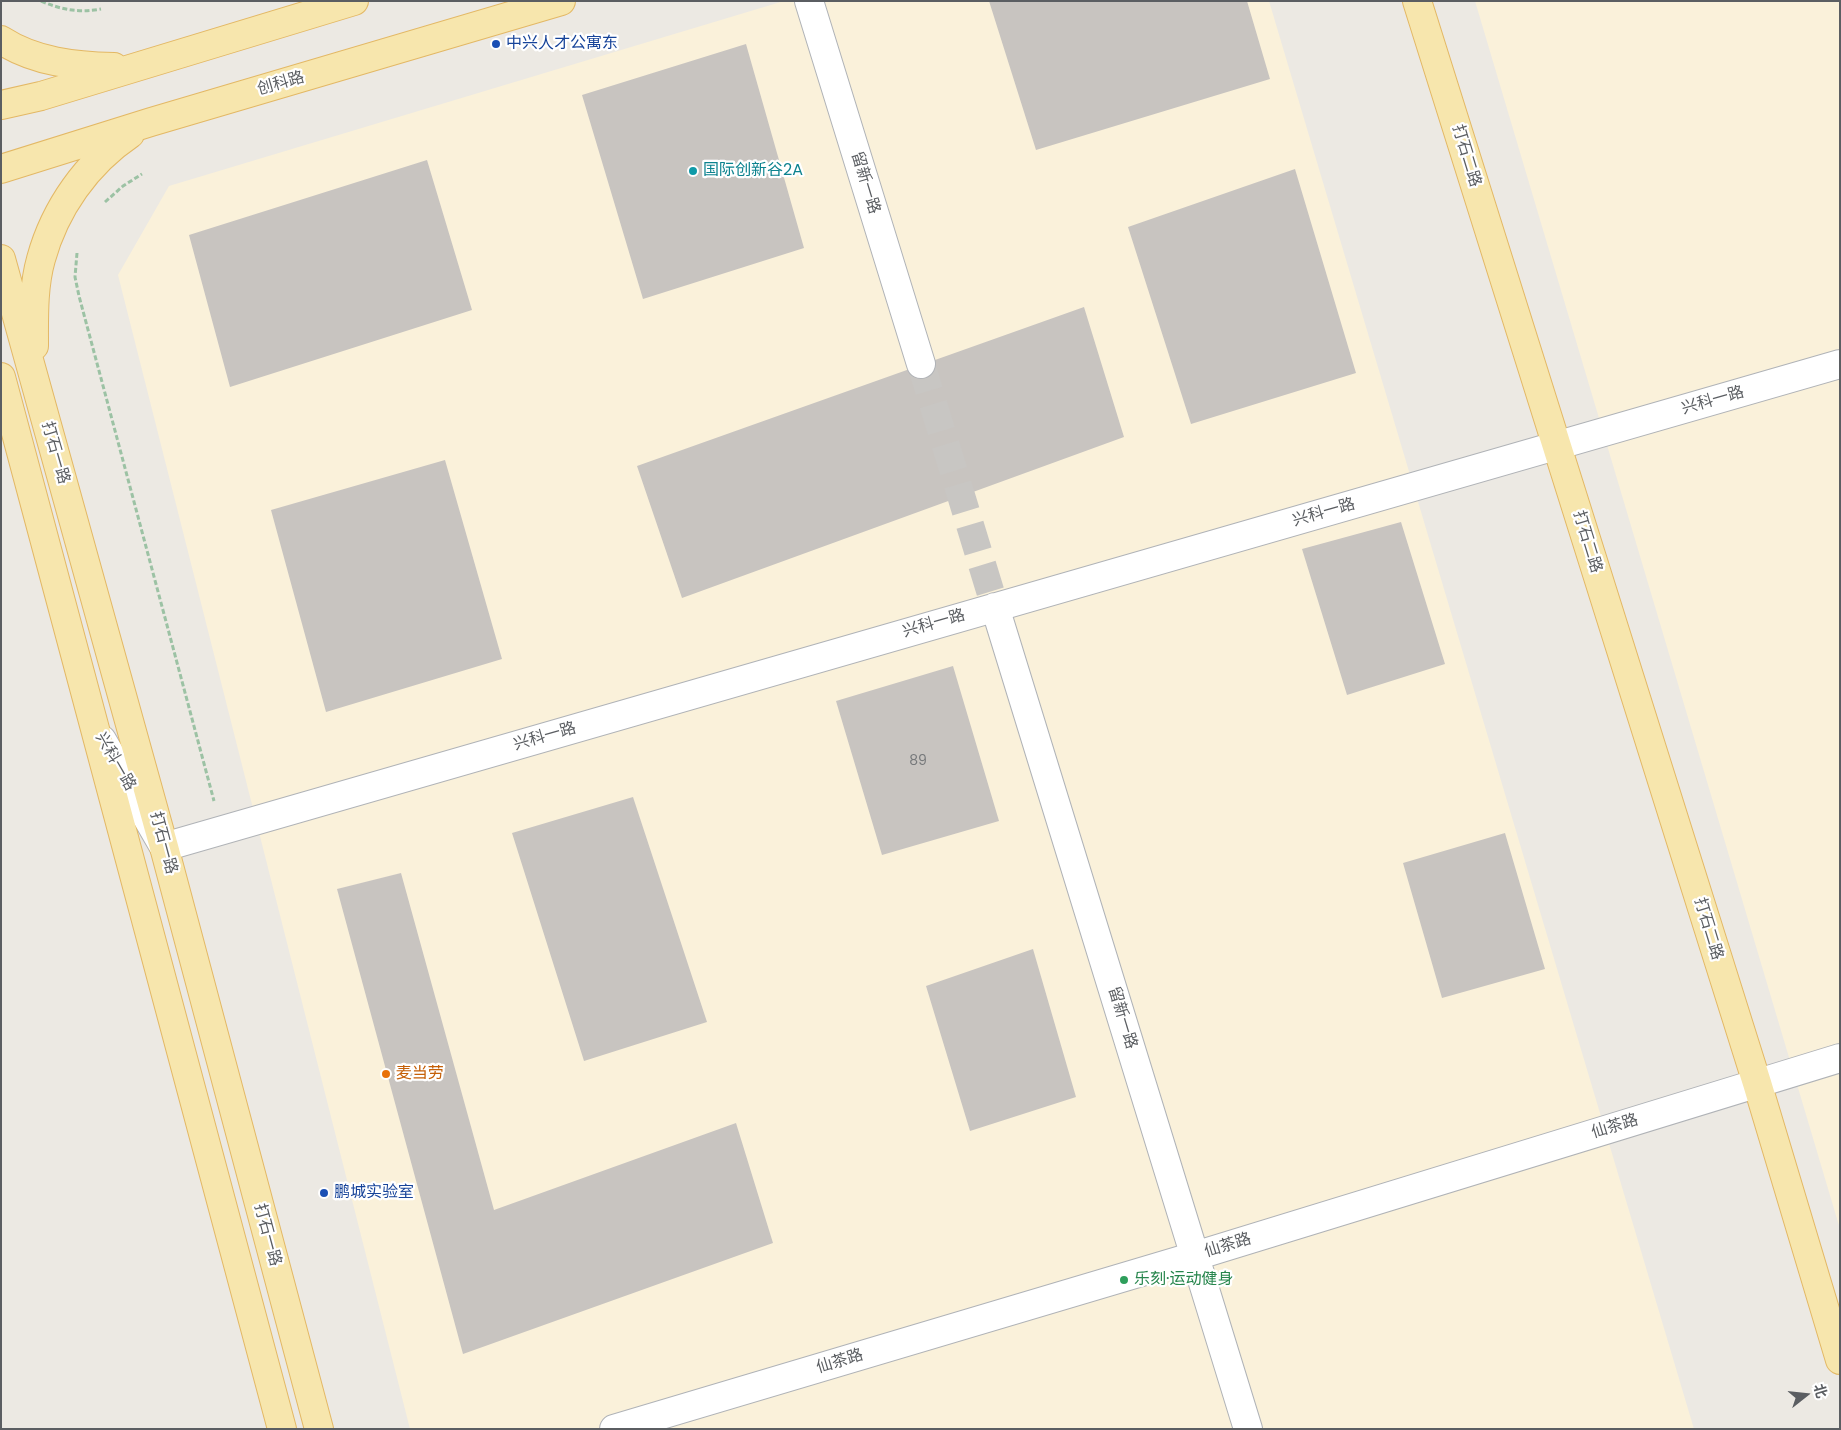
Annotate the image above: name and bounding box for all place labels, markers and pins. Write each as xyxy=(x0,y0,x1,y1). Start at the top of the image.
place label: 中兴人才公寓东 xyxy=(506,34,618,54)
marker: 中兴人才公寓东 xyxy=(490,38,502,50)
place label: 国际创新谷2A xyxy=(703,161,803,181)
marker: 国际创新谷2A xyxy=(687,165,699,177)
place label: 麦当劳 xyxy=(396,1064,444,1084)
marker: 麦当劳 xyxy=(380,1068,392,1080)
place label: 鹏城实验室 xyxy=(334,1183,414,1203)
marker: 鹏城实验室 xyxy=(318,1187,330,1199)
place label: 乐刻·运动健身 xyxy=(1134,1270,1233,1290)
marker: 乐刻·运动健身 xyxy=(1118,1274,1130,1286)

